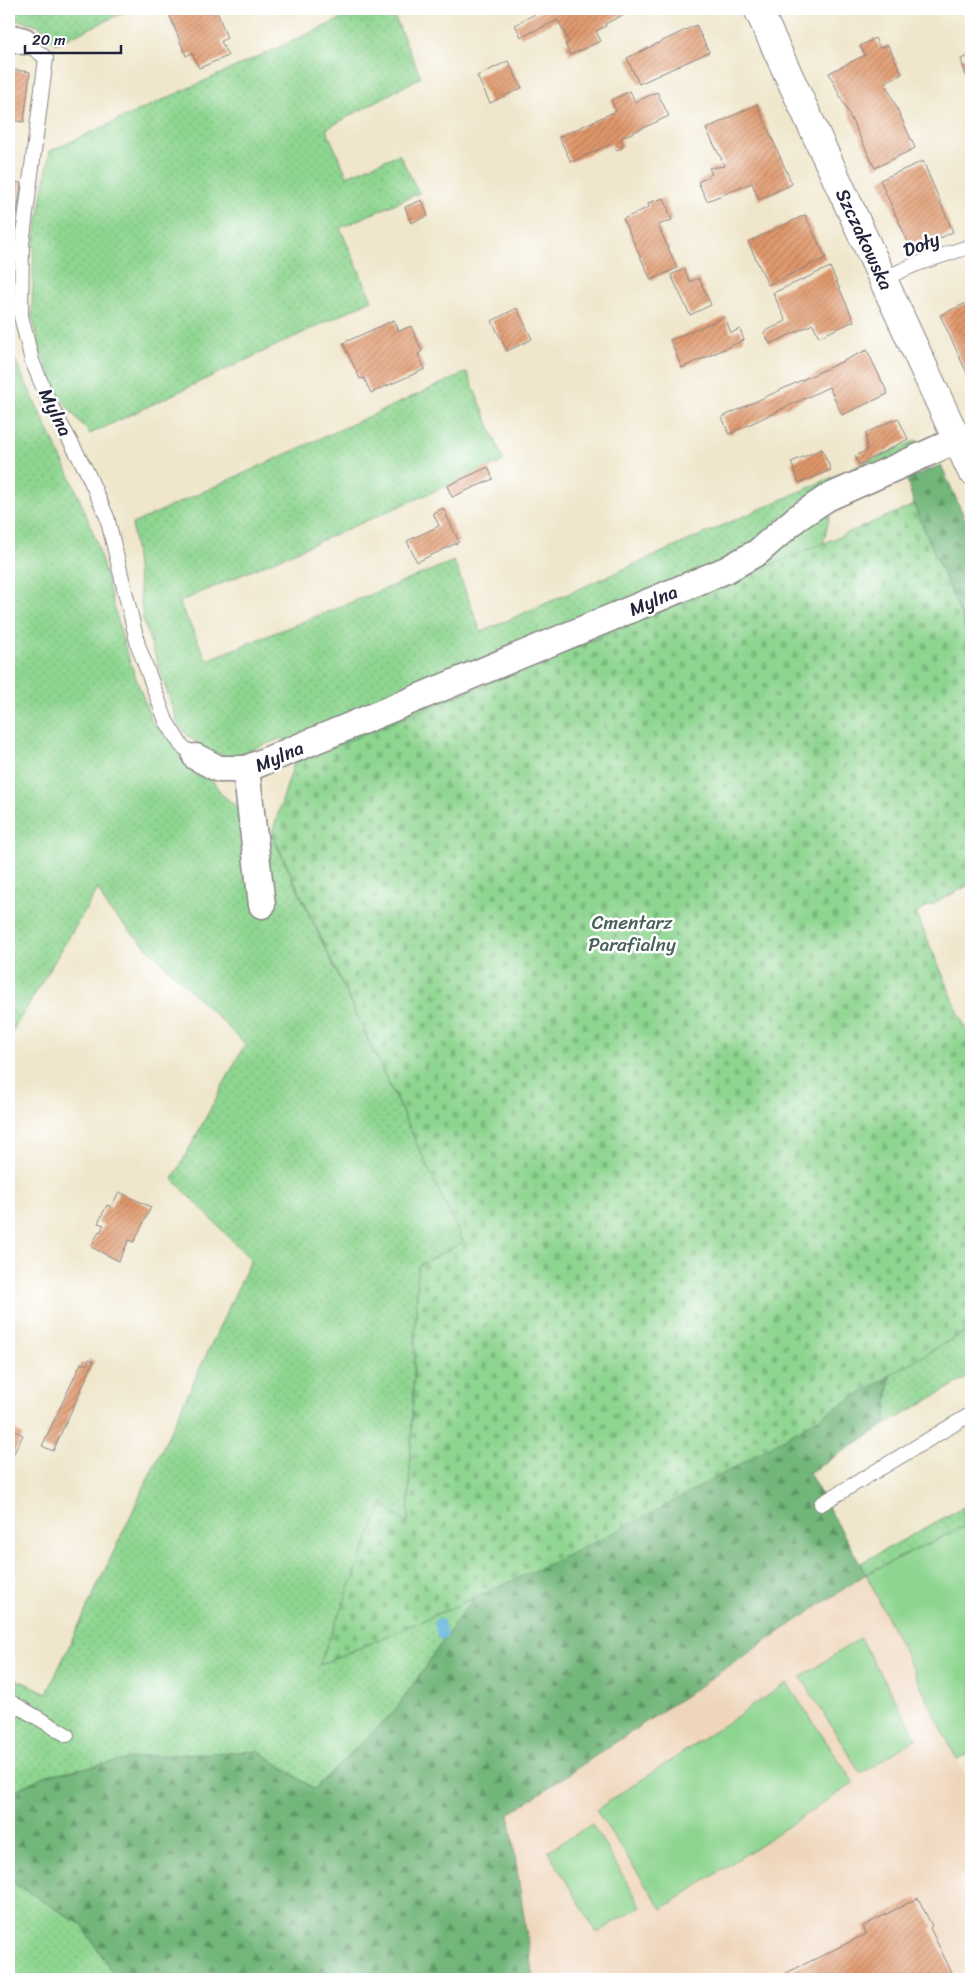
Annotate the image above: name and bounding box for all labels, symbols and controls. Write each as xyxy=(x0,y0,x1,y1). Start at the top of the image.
scale bar xyxy=(25,22,121,54)
text: 20 m xyxy=(32,27,66,53)
street label: Szczakowska xyxy=(826,183,903,296)
street label: Doły xyxy=(898,223,944,266)
street label: Mylna xyxy=(30,382,82,443)
street label: Mylna xyxy=(623,575,683,626)
street label: Mylna xyxy=(249,731,309,782)
park label: Cmentarz Parafialny xyxy=(588,906,676,961)

